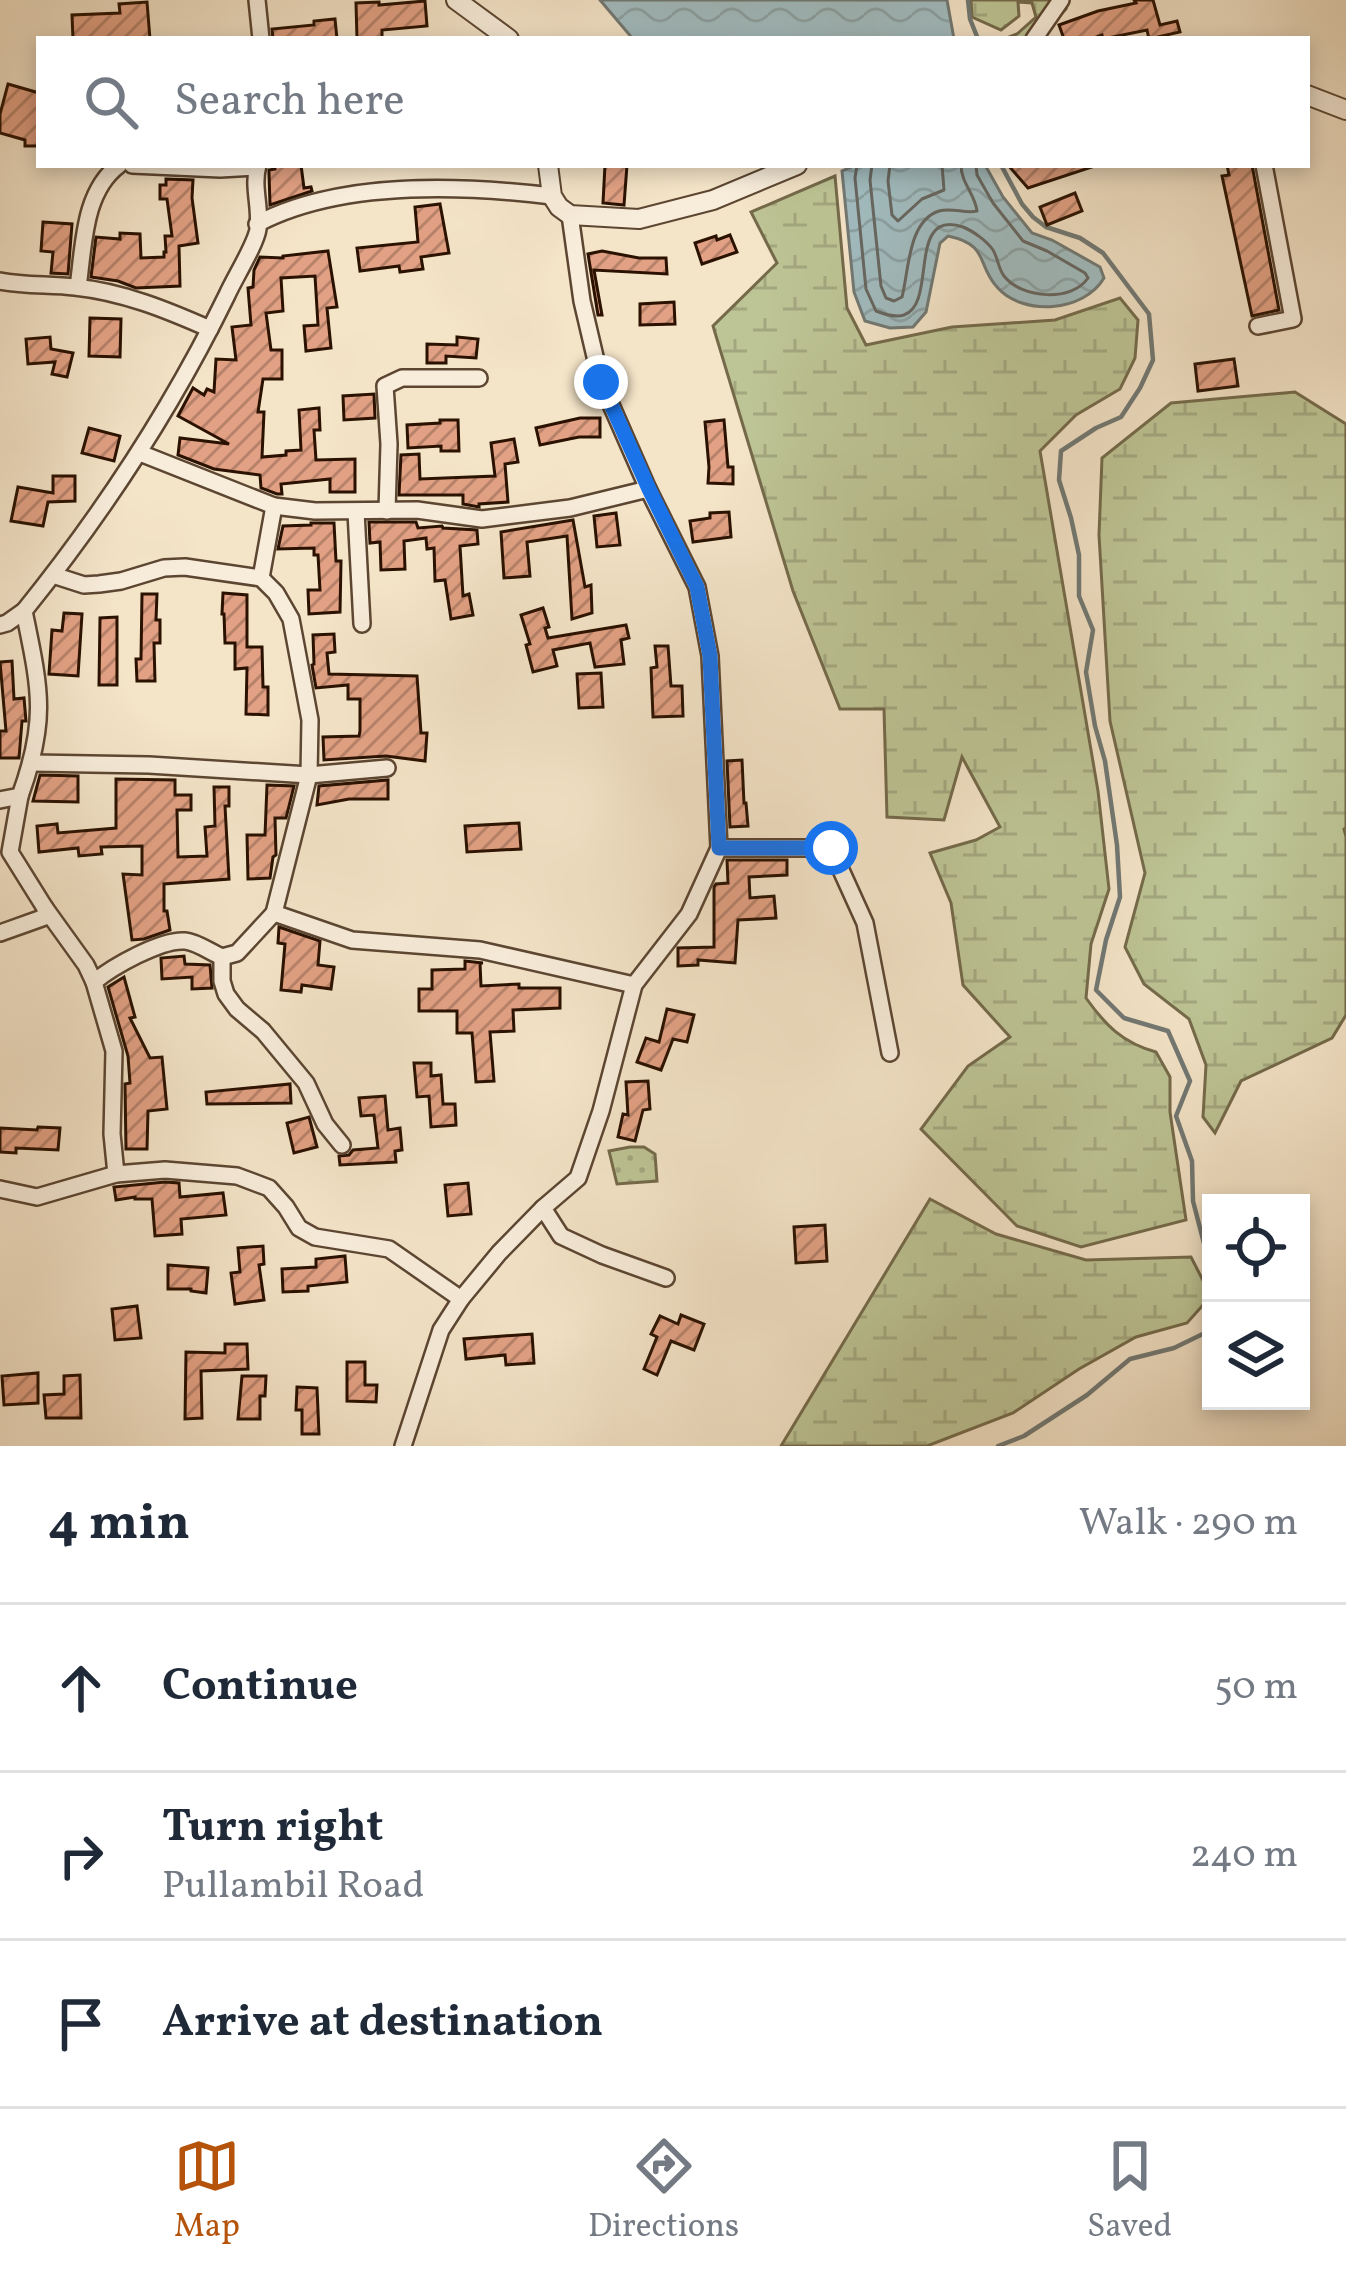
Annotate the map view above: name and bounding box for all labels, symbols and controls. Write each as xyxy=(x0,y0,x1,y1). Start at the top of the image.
search box xyxy=(36,36,1310,168)
icon: search xyxy=(78,69,144,135)
text: Search here xyxy=(174,71,405,134)
route end xyxy=(574,355,628,409)
route start xyxy=(804,821,858,875)
map controls xyxy=(1202,1194,1310,1410)
button: locate xyxy=(1202,1194,1310,1302)
button: layers xyxy=(1202,1302,1310,1410)
text: 4 min xyxy=(48,1489,190,1560)
text: Walk · 290 m xyxy=(1079,1497,1298,1551)
icon: ahead xyxy=(48,1655,114,1721)
text: Continue xyxy=(162,1656,358,1719)
text: 50 m xyxy=(1214,1661,1298,1715)
text: Turn right xyxy=(162,1797,383,1860)
icon: right xyxy=(48,1823,114,1889)
text: 240 m xyxy=(1190,1829,1298,1883)
text: Pullambil Road xyxy=(162,1860,425,1914)
icon: arrive xyxy=(48,1991,114,2057)
text: Arrive at destination xyxy=(162,1992,603,2055)
tab: Map xyxy=(174,2133,240,2251)
tab: Directions xyxy=(588,2133,739,2251)
tab: Saved xyxy=(1087,2133,1172,2251)

